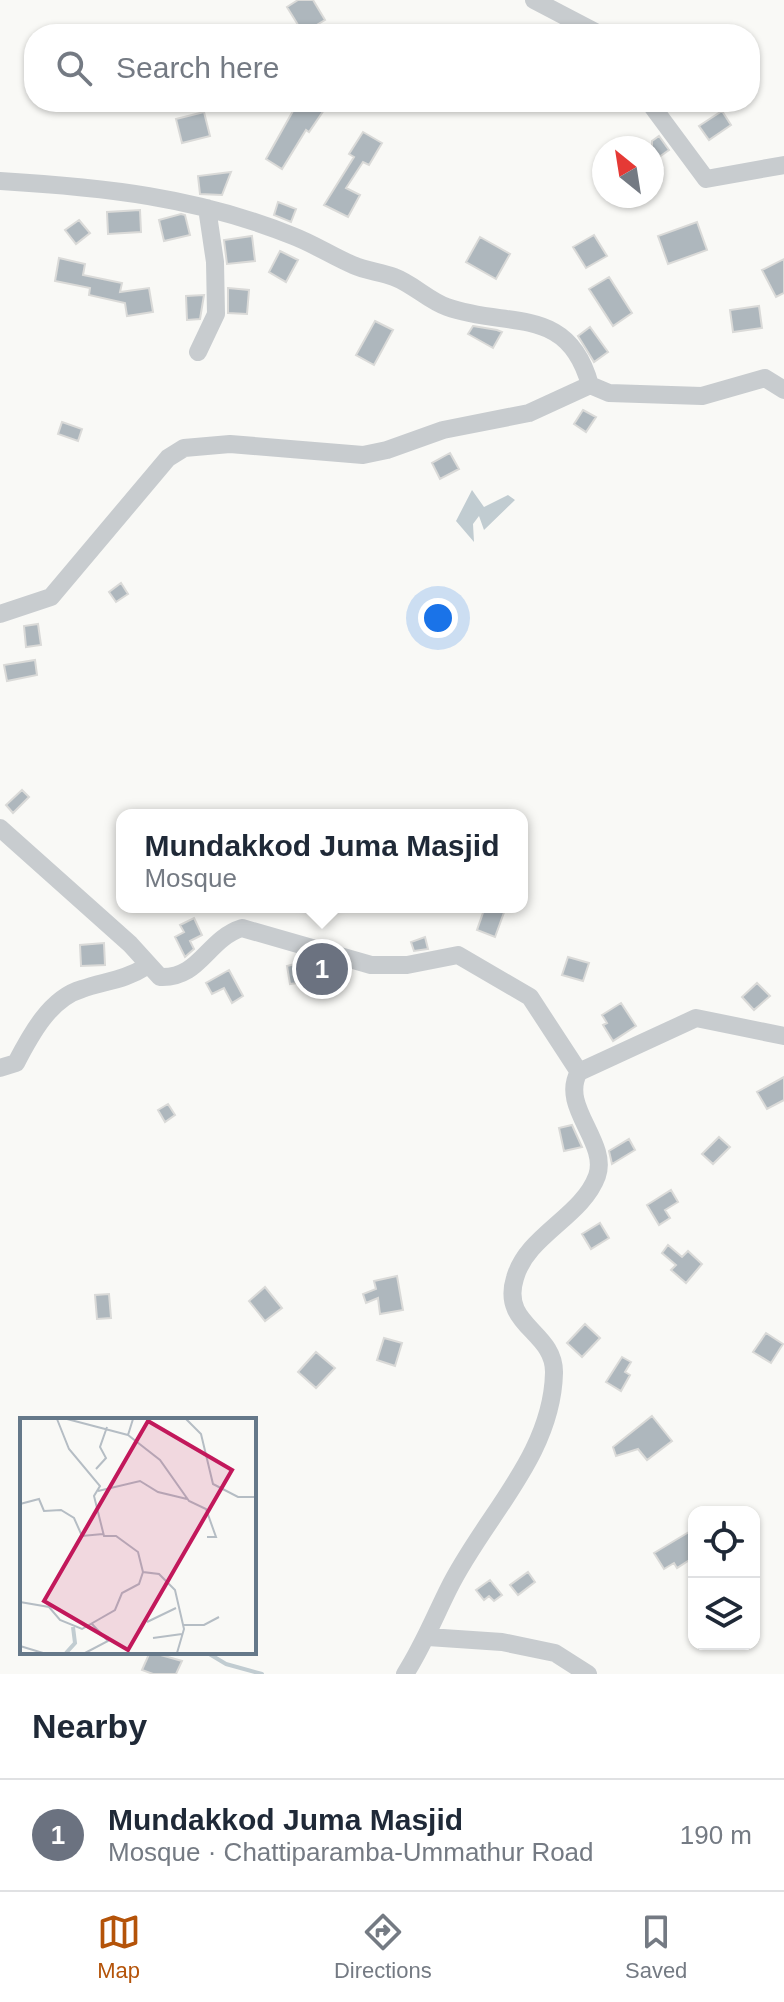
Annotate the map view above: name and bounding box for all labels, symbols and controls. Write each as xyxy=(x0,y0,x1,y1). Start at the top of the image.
search box xyxy=(24,24,760,112)
icon: search xyxy=(52,46,96,90)
text: Search here xyxy=(116,51,279,84)
north arrow xyxy=(592,136,664,208)
your location xyxy=(418,598,458,638)
popup xyxy=(116,809,528,913)
text: Mundakkod Juma Masjid xyxy=(144,829,500,862)
text: Mosque xyxy=(144,863,237,893)
pin: 1 xyxy=(296,939,348,999)
inset map xyxy=(20,1418,256,1654)
map controls xyxy=(688,1506,760,1650)
button: locate xyxy=(688,1506,760,1578)
button: layers xyxy=(688,1578,760,1650)
text: Nearby xyxy=(32,1707,147,1745)
text: Mundakkod Juma Masjid xyxy=(108,1803,463,1836)
text: 1 xyxy=(51,1820,65,1850)
text: 190 m xyxy=(680,1820,752,1850)
text: Mosque · Chattiparamba-Ummathur Road xyxy=(108,1837,594,1867)
tab: Map xyxy=(97,1910,141,1984)
tab: Directions xyxy=(334,1910,432,1984)
tab: Saved xyxy=(625,1910,687,1984)

